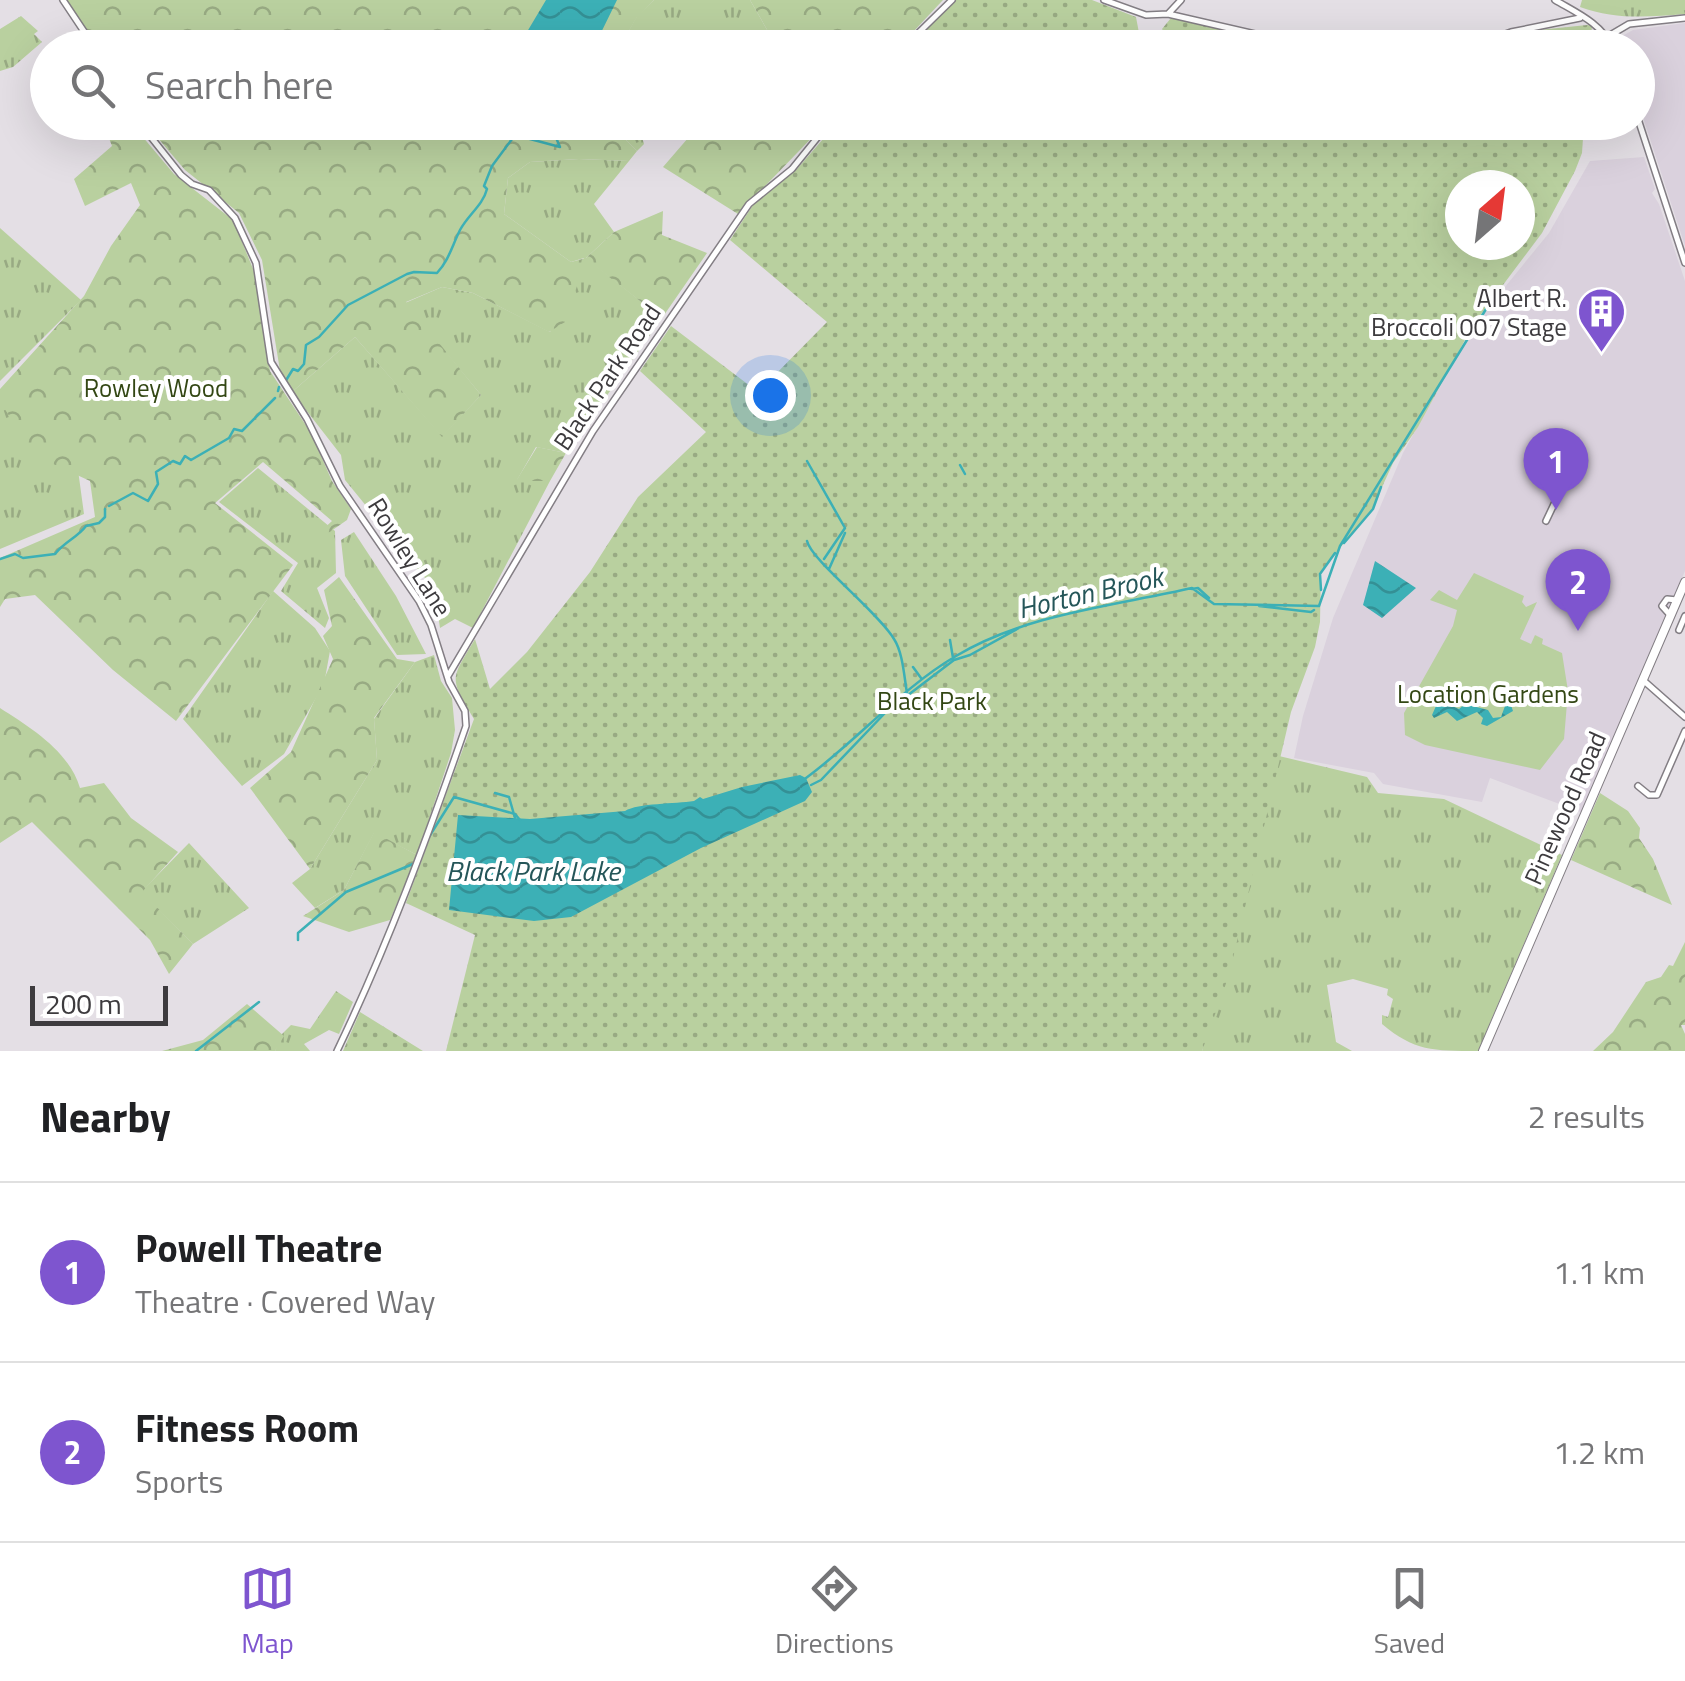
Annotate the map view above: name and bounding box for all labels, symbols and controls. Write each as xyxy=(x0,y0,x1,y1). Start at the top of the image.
search box xyxy=(30,30,1655,140)
text: Search here xyxy=(145,56,333,114)
icon: search xyxy=(65,58,120,113)
north arrow xyxy=(1445,170,1535,260)
place label: Albert R. Broccoli 007 Stage xyxy=(1371,279,1567,346)
building icon: Albert R. Broccoli 007 Stage xyxy=(1576,286,1628,354)
street label: Black Park Road xyxy=(544,296,670,458)
park label: Rowley Wood xyxy=(84,369,228,407)
your location xyxy=(745,370,796,421)
pin: 1 xyxy=(1524,428,1588,510)
street label: Rowley Lane xyxy=(358,490,462,624)
pin: 2 xyxy=(1546,548,1610,631)
water label: Horton Brook xyxy=(1013,554,1170,630)
park label: Location Gardens xyxy=(1397,675,1579,713)
park label: Black Park xyxy=(877,682,987,720)
street label: Pinewood Road xyxy=(1514,725,1616,891)
water label: Black Park Lake xyxy=(446,849,622,892)
scale bar xyxy=(30,981,168,1026)
text: 200 m xyxy=(45,982,122,1025)
text: Nearby xyxy=(40,1084,171,1148)
text: 2 results xyxy=(1528,1092,1645,1140)
text: Powell Theatre xyxy=(135,1219,382,1277)
text: 1 xyxy=(64,1248,81,1296)
text: 1.1 km xyxy=(1553,1248,1645,1296)
text: Theatre · Covered Way xyxy=(135,1277,435,1325)
text: Fitness Room xyxy=(135,1399,359,1457)
text: 2 xyxy=(64,1428,81,1476)
text: 1.2 km xyxy=(1553,1428,1645,1476)
text: Sports xyxy=(135,1457,223,1505)
tab: Map xyxy=(240,1561,295,1664)
tab: Directions xyxy=(775,1561,894,1664)
tab: Saved xyxy=(1374,1561,1445,1664)

